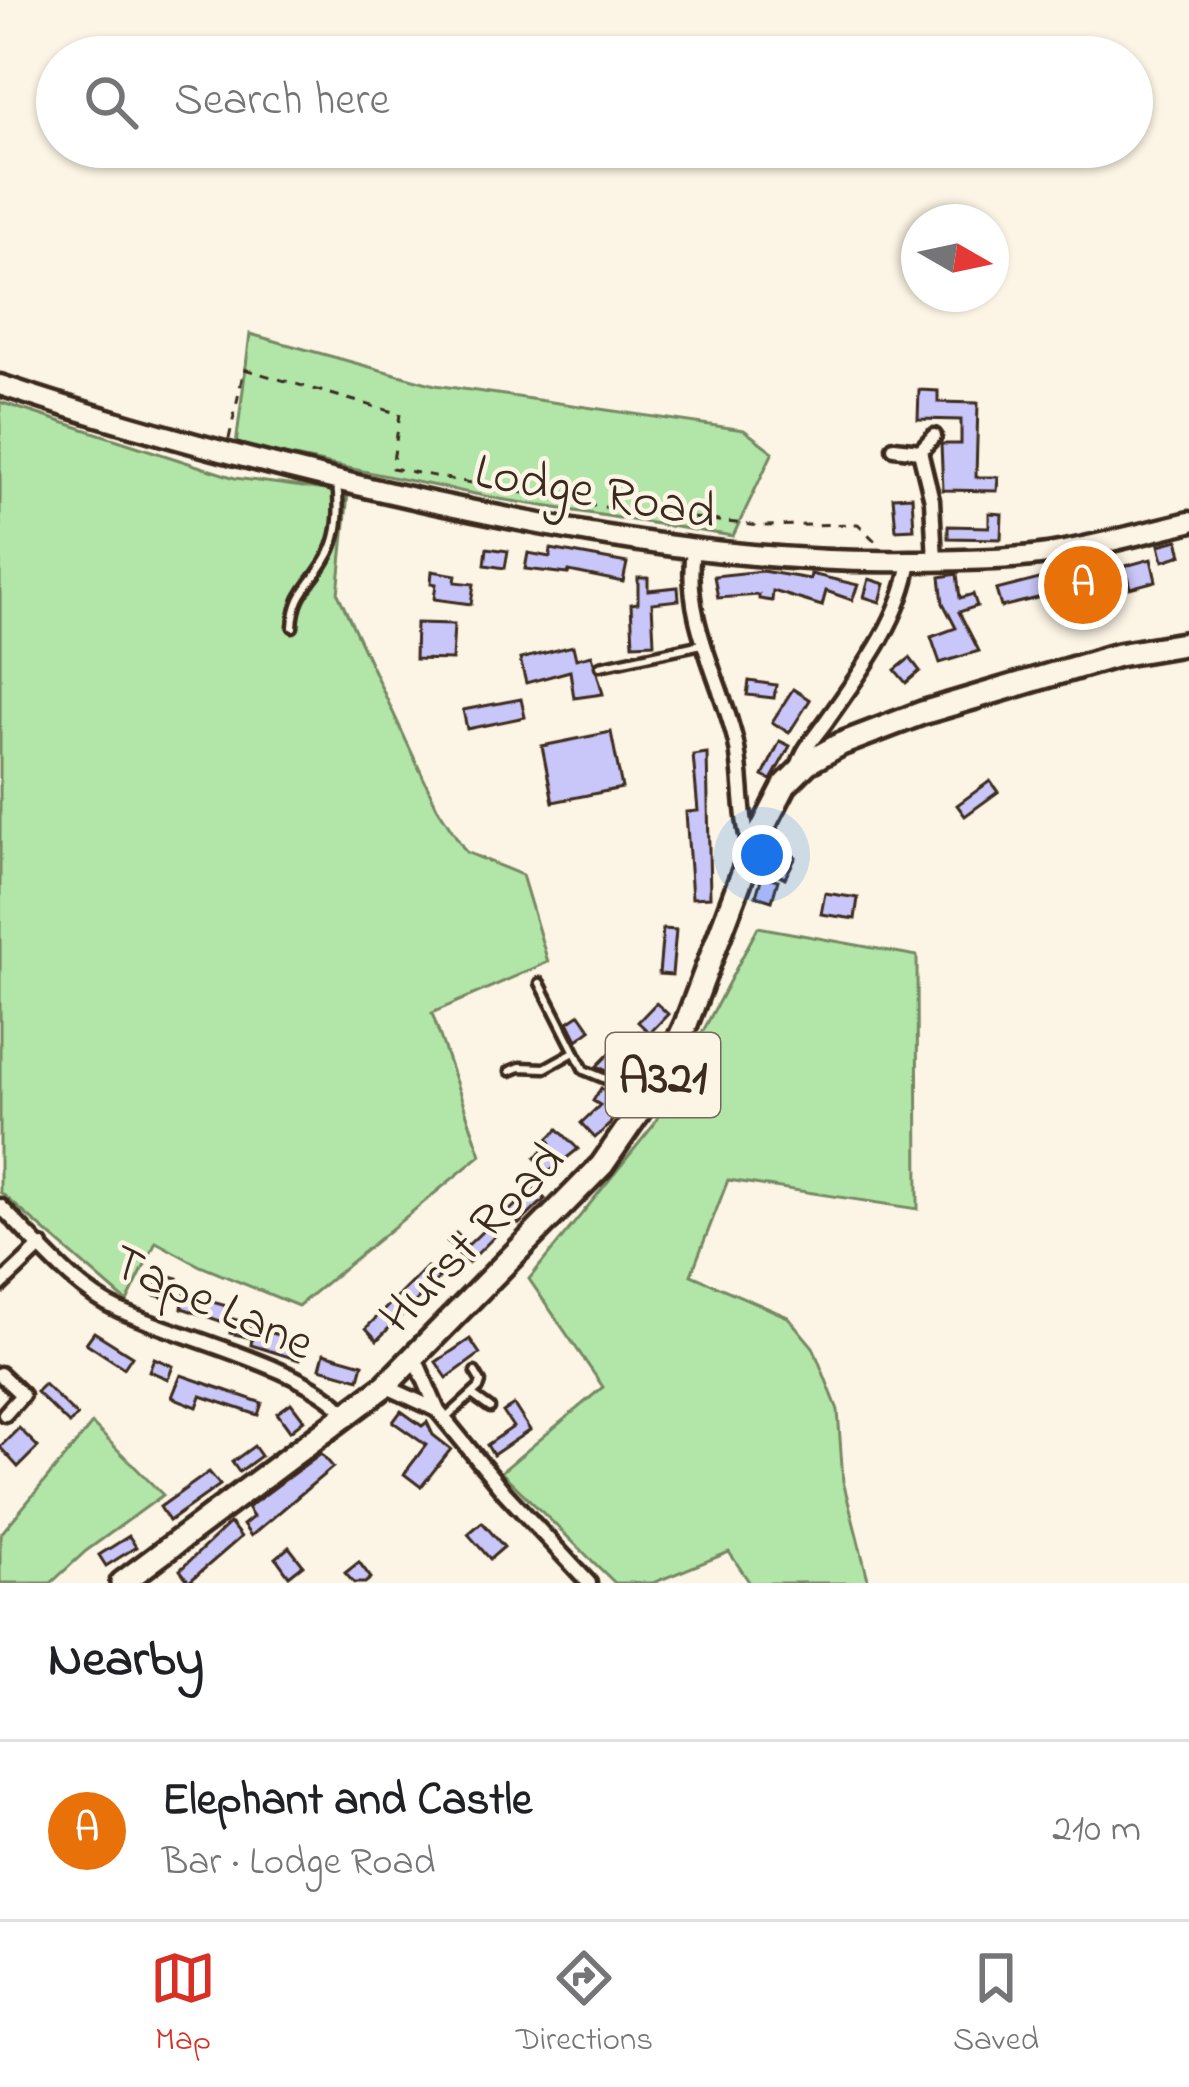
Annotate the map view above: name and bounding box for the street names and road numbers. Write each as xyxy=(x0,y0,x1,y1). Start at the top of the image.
street label: Lodge Road xyxy=(469,436,721,552)
road number: A321 xyxy=(606,1033,720,1117)
street label: Hurst Road xyxy=(363,1127,585,1353)
street label: Tape Lane xyxy=(99,1227,325,1383)

